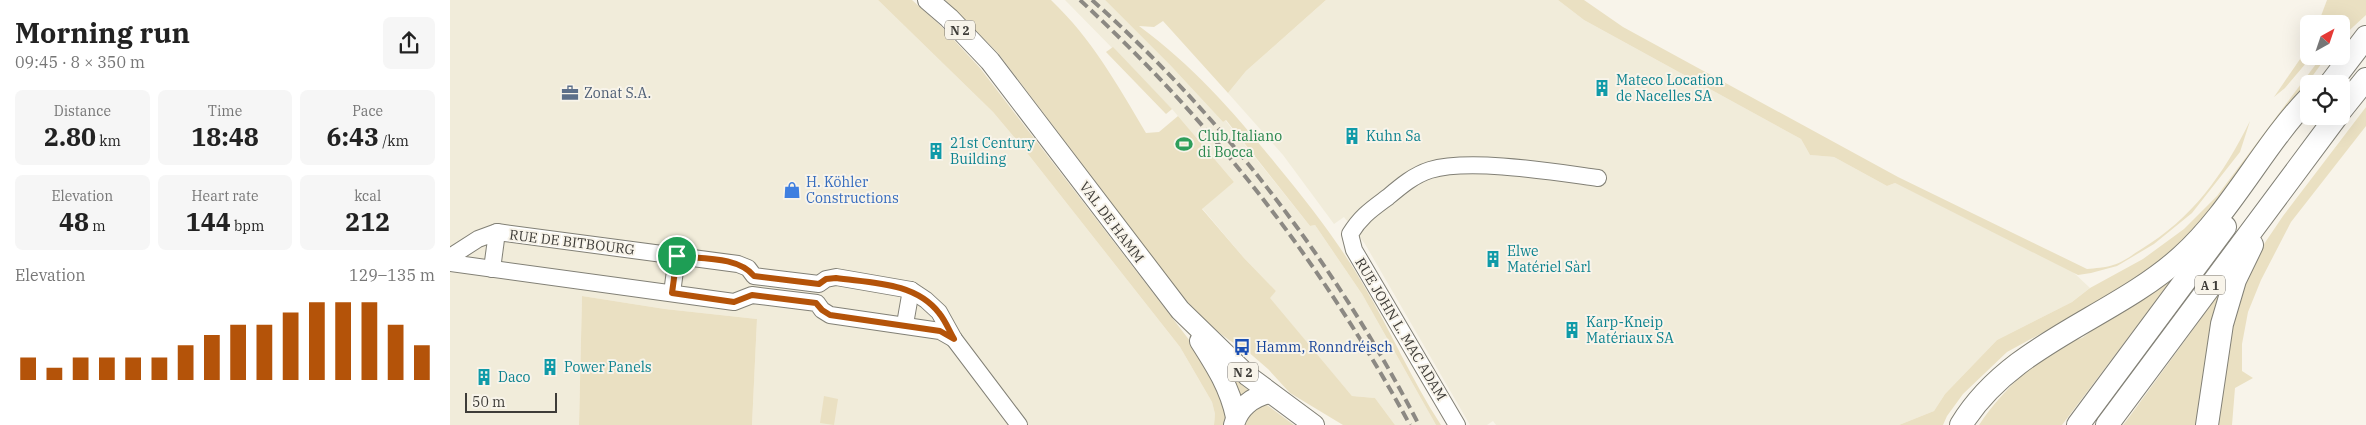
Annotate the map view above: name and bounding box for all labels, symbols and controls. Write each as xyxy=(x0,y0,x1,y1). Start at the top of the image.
text: Morning run xyxy=(15,14,190,51)
north arrow xyxy=(2300,15,2350,65)
map controls xyxy=(2300,15,2350,125)
button: share xyxy=(383,17,435,69)
road number: N 2 xyxy=(945,20,975,40)
text: 09:45 · 8 × 350 m xyxy=(15,52,145,72)
place label: Mateco Location de Nacelles SA xyxy=(1616,71,1724,105)
button: locate xyxy=(2300,75,2350,125)
building icon: Mateco Location de Nacelles SA xyxy=(1592,78,1612,98)
office icon: Zonat S.A. xyxy=(560,83,580,103)
place label: Zonat S.A. xyxy=(584,84,651,102)
text: Distance xyxy=(54,102,111,120)
text: Time xyxy=(208,102,242,120)
text: Pace xyxy=(352,102,383,120)
text: 2.80 xyxy=(44,120,96,153)
text: 18:48 xyxy=(191,120,259,153)
text: 6:43 xyxy=(326,120,379,153)
building icon: Kuhn Sa xyxy=(1342,126,1362,146)
place label: Club Italiano di Bocca xyxy=(1198,127,1282,161)
place label: Kuhn Sa xyxy=(1366,127,1421,145)
text: km xyxy=(96,132,121,150)
text: /km xyxy=(379,132,409,150)
place label: 21st Century Building xyxy=(950,134,1035,168)
sports icon: Club Italiano di Bocca xyxy=(1174,134,1194,154)
building icon: 21st Century Building xyxy=(926,141,946,161)
place label: H. Köhler Constructions xyxy=(806,173,899,207)
street label: VAL DE HAMM xyxy=(1076,178,1148,266)
shop icon: H. Köhler Constructions xyxy=(782,180,802,200)
text: Elevation xyxy=(51,187,113,205)
text: Heart rate xyxy=(191,187,258,205)
text: kcal xyxy=(354,187,381,205)
text: 48 xyxy=(59,205,89,238)
text: 144 xyxy=(186,205,231,238)
text: 212 xyxy=(345,205,390,238)
text: m xyxy=(89,217,106,235)
text: bpm xyxy=(231,217,264,235)
street label: RUE DE BITBOURG xyxy=(508,225,636,259)
pin xyxy=(656,235,698,277)
icon: arrive xyxy=(663,242,691,270)
place label: Elwe Matériel Sàrl xyxy=(1507,242,1591,276)
building icon: Elwe Matériel Sàrl xyxy=(1483,249,1503,269)
street label: RUE JOHN L. MAC ADAM xyxy=(1351,254,1451,404)
text: Elevation xyxy=(15,265,85,285)
text: 129–135 m xyxy=(349,265,435,285)
road number: A 1 xyxy=(2195,276,2225,294)
place label: Karp-Kneip Matériaux SA xyxy=(1586,313,1674,347)
building icon: Karp-Kneip Matériaux SA xyxy=(1562,320,1582,340)
bus stop icon: Hamm, Ronndréisch xyxy=(1232,337,1252,357)
place label: Hamm, Ronndréisch xyxy=(1256,338,1393,356)
building icon: Power Panels xyxy=(540,357,560,377)
place label: Power Panels xyxy=(564,358,652,376)
road number: N 2 xyxy=(1228,362,1258,382)
building icon: Daco xyxy=(474,367,494,387)
place label: Daco xyxy=(498,368,531,386)
scale bar xyxy=(465,390,558,413)
text: 50 m xyxy=(472,393,505,411)

